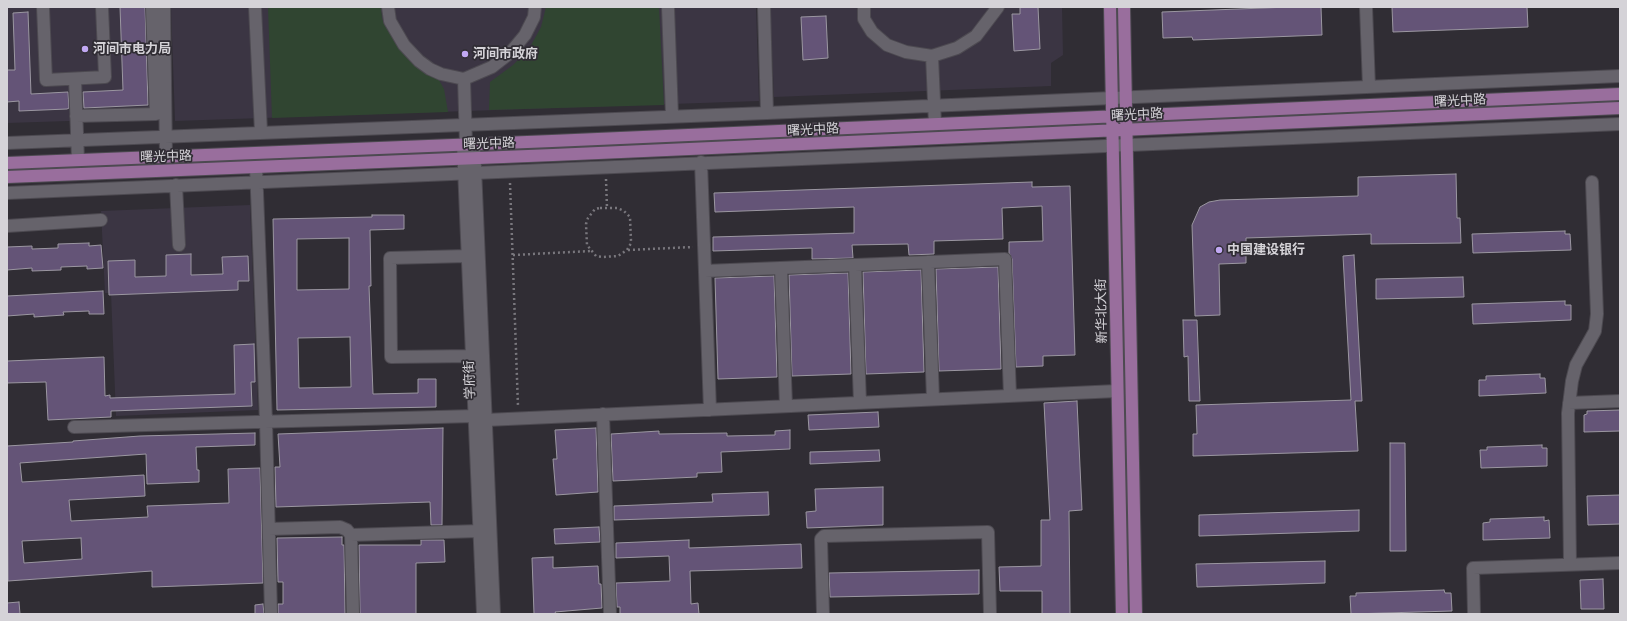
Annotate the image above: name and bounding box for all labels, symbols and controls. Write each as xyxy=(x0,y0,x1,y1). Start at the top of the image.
place label: 河间市电力局 xyxy=(93,41,171,57)
marker: 河间市电力局 xyxy=(80,44,90,54)
place label: 河间市政府 xyxy=(473,46,538,62)
marker: 河间市政府 xyxy=(460,49,470,59)
street label: 曙光中路 xyxy=(1434,92,1486,110)
street label: 曙光中路 xyxy=(1111,106,1163,124)
street label: 曙光中路 xyxy=(787,121,839,139)
street label: 曙光中路 xyxy=(463,135,515,153)
street label: 曙光中路 xyxy=(140,148,192,166)
place label: 中国建设银行 xyxy=(1227,242,1305,258)
marker: 中国建设银行 xyxy=(1214,245,1224,255)
street label: 新华北大街 xyxy=(1094,278,1110,344)
street label: 学府街 xyxy=(462,360,478,400)

